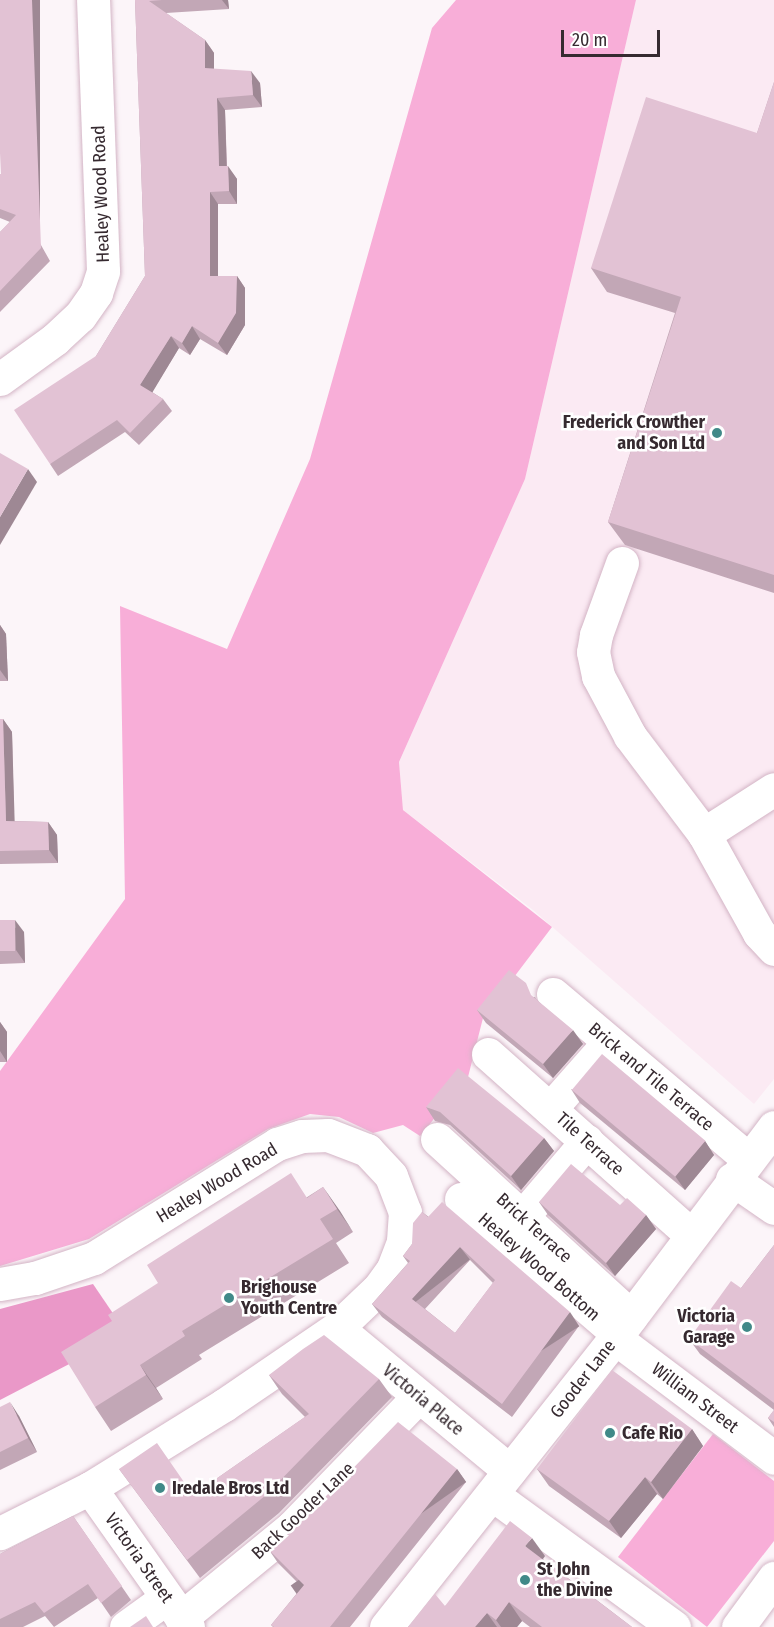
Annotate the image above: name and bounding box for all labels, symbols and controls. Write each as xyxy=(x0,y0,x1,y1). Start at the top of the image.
scale bar xyxy=(564,18,663,56)
text: 20 m xyxy=(572,29,607,51)
street label: Healey Wood Road xyxy=(88,125,114,263)
place label: Frederick Crowther and Son Ltd xyxy=(563,412,705,454)
marker: Frederick Crowther and Son Ltd xyxy=(710,426,724,440)
street label: Brick and Tile Terrace xyxy=(584,1018,718,1136)
street label: Tile Terrace xyxy=(552,1108,628,1180)
street label: Healey Wood Road xyxy=(153,1138,281,1228)
street label: Brick Terrace xyxy=(492,1188,576,1268)
street label: Healey Wood Bottom xyxy=(474,1208,604,1326)
place label: Brighouse Youth Centre xyxy=(241,1277,337,1320)
marker: Brighouse Youth Centre xyxy=(222,1291,236,1305)
place label: Victoria Garage xyxy=(677,1306,735,1348)
marker: Victoria Garage xyxy=(740,1320,754,1334)
street label: Gooder Lane xyxy=(546,1336,620,1422)
street label: William Street xyxy=(647,1358,743,1438)
street label: Victoria Place xyxy=(378,1360,468,1440)
place label: Cafe Rio xyxy=(622,1422,683,1444)
marker: Cafe Rio xyxy=(603,1426,617,1440)
street label: Back Gooder Lane xyxy=(247,1458,359,1564)
place label: Iredale Bros Ltd xyxy=(172,1477,289,1499)
marker: Iredale Bros Ltd xyxy=(153,1481,167,1495)
street label: Victoria Street xyxy=(100,1509,178,1607)
place label: St John the Divine xyxy=(537,1559,613,1602)
marker: St John the Divine xyxy=(518,1573,532,1587)

